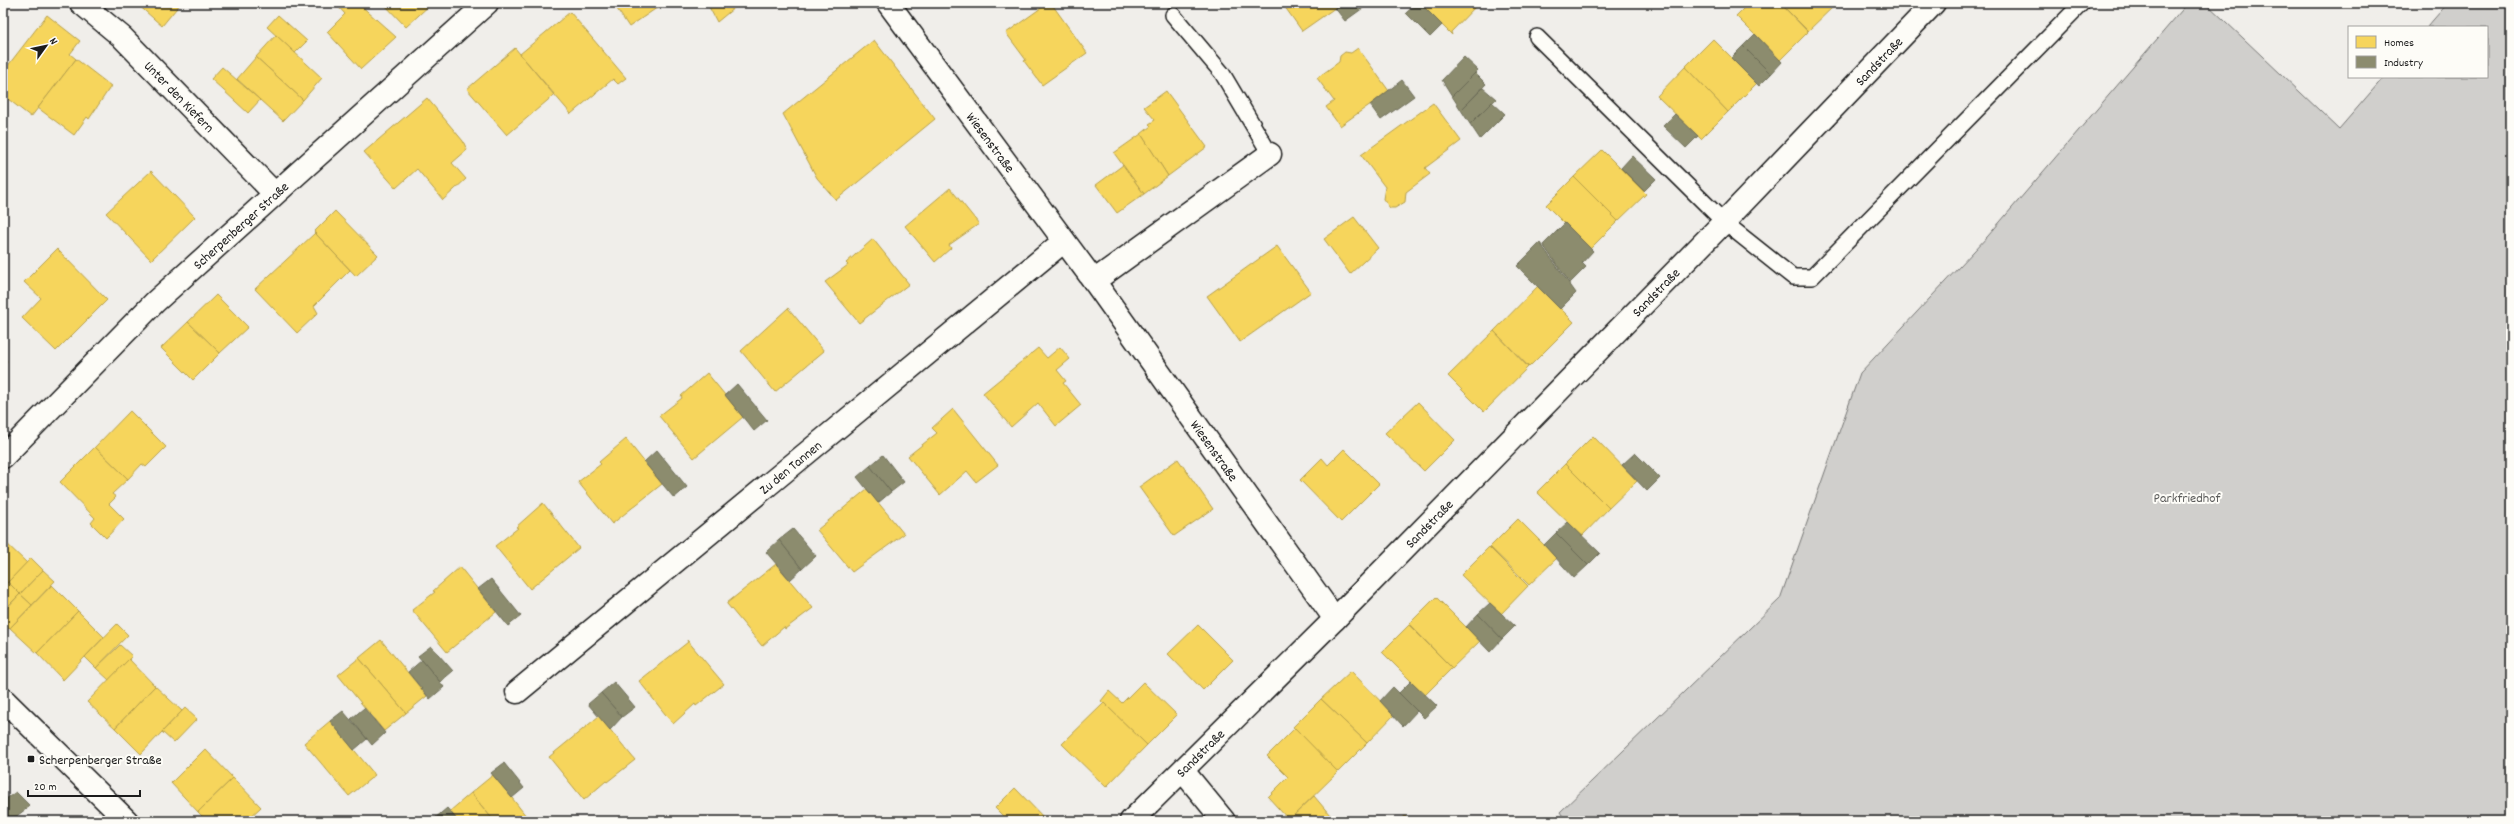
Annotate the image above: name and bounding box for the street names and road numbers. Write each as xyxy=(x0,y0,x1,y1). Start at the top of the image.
street label: Sandstraße xyxy=(1851,33,1908,91)
street label: Unter den Kiefern xyxy=(139,57,218,138)
street label: Wiesenstraße xyxy=(960,109,1019,178)
street label: Scherpenberger Straße xyxy=(189,178,294,275)
street label: Sandstraße xyxy=(1628,264,1686,322)
street label: Wiesenstraße xyxy=(1184,417,1242,486)
street label: Zu den Tannen xyxy=(756,437,827,500)
street label: Sandstraße xyxy=(1401,496,1459,554)
street label: Sandstraße xyxy=(1172,725,1230,783)

